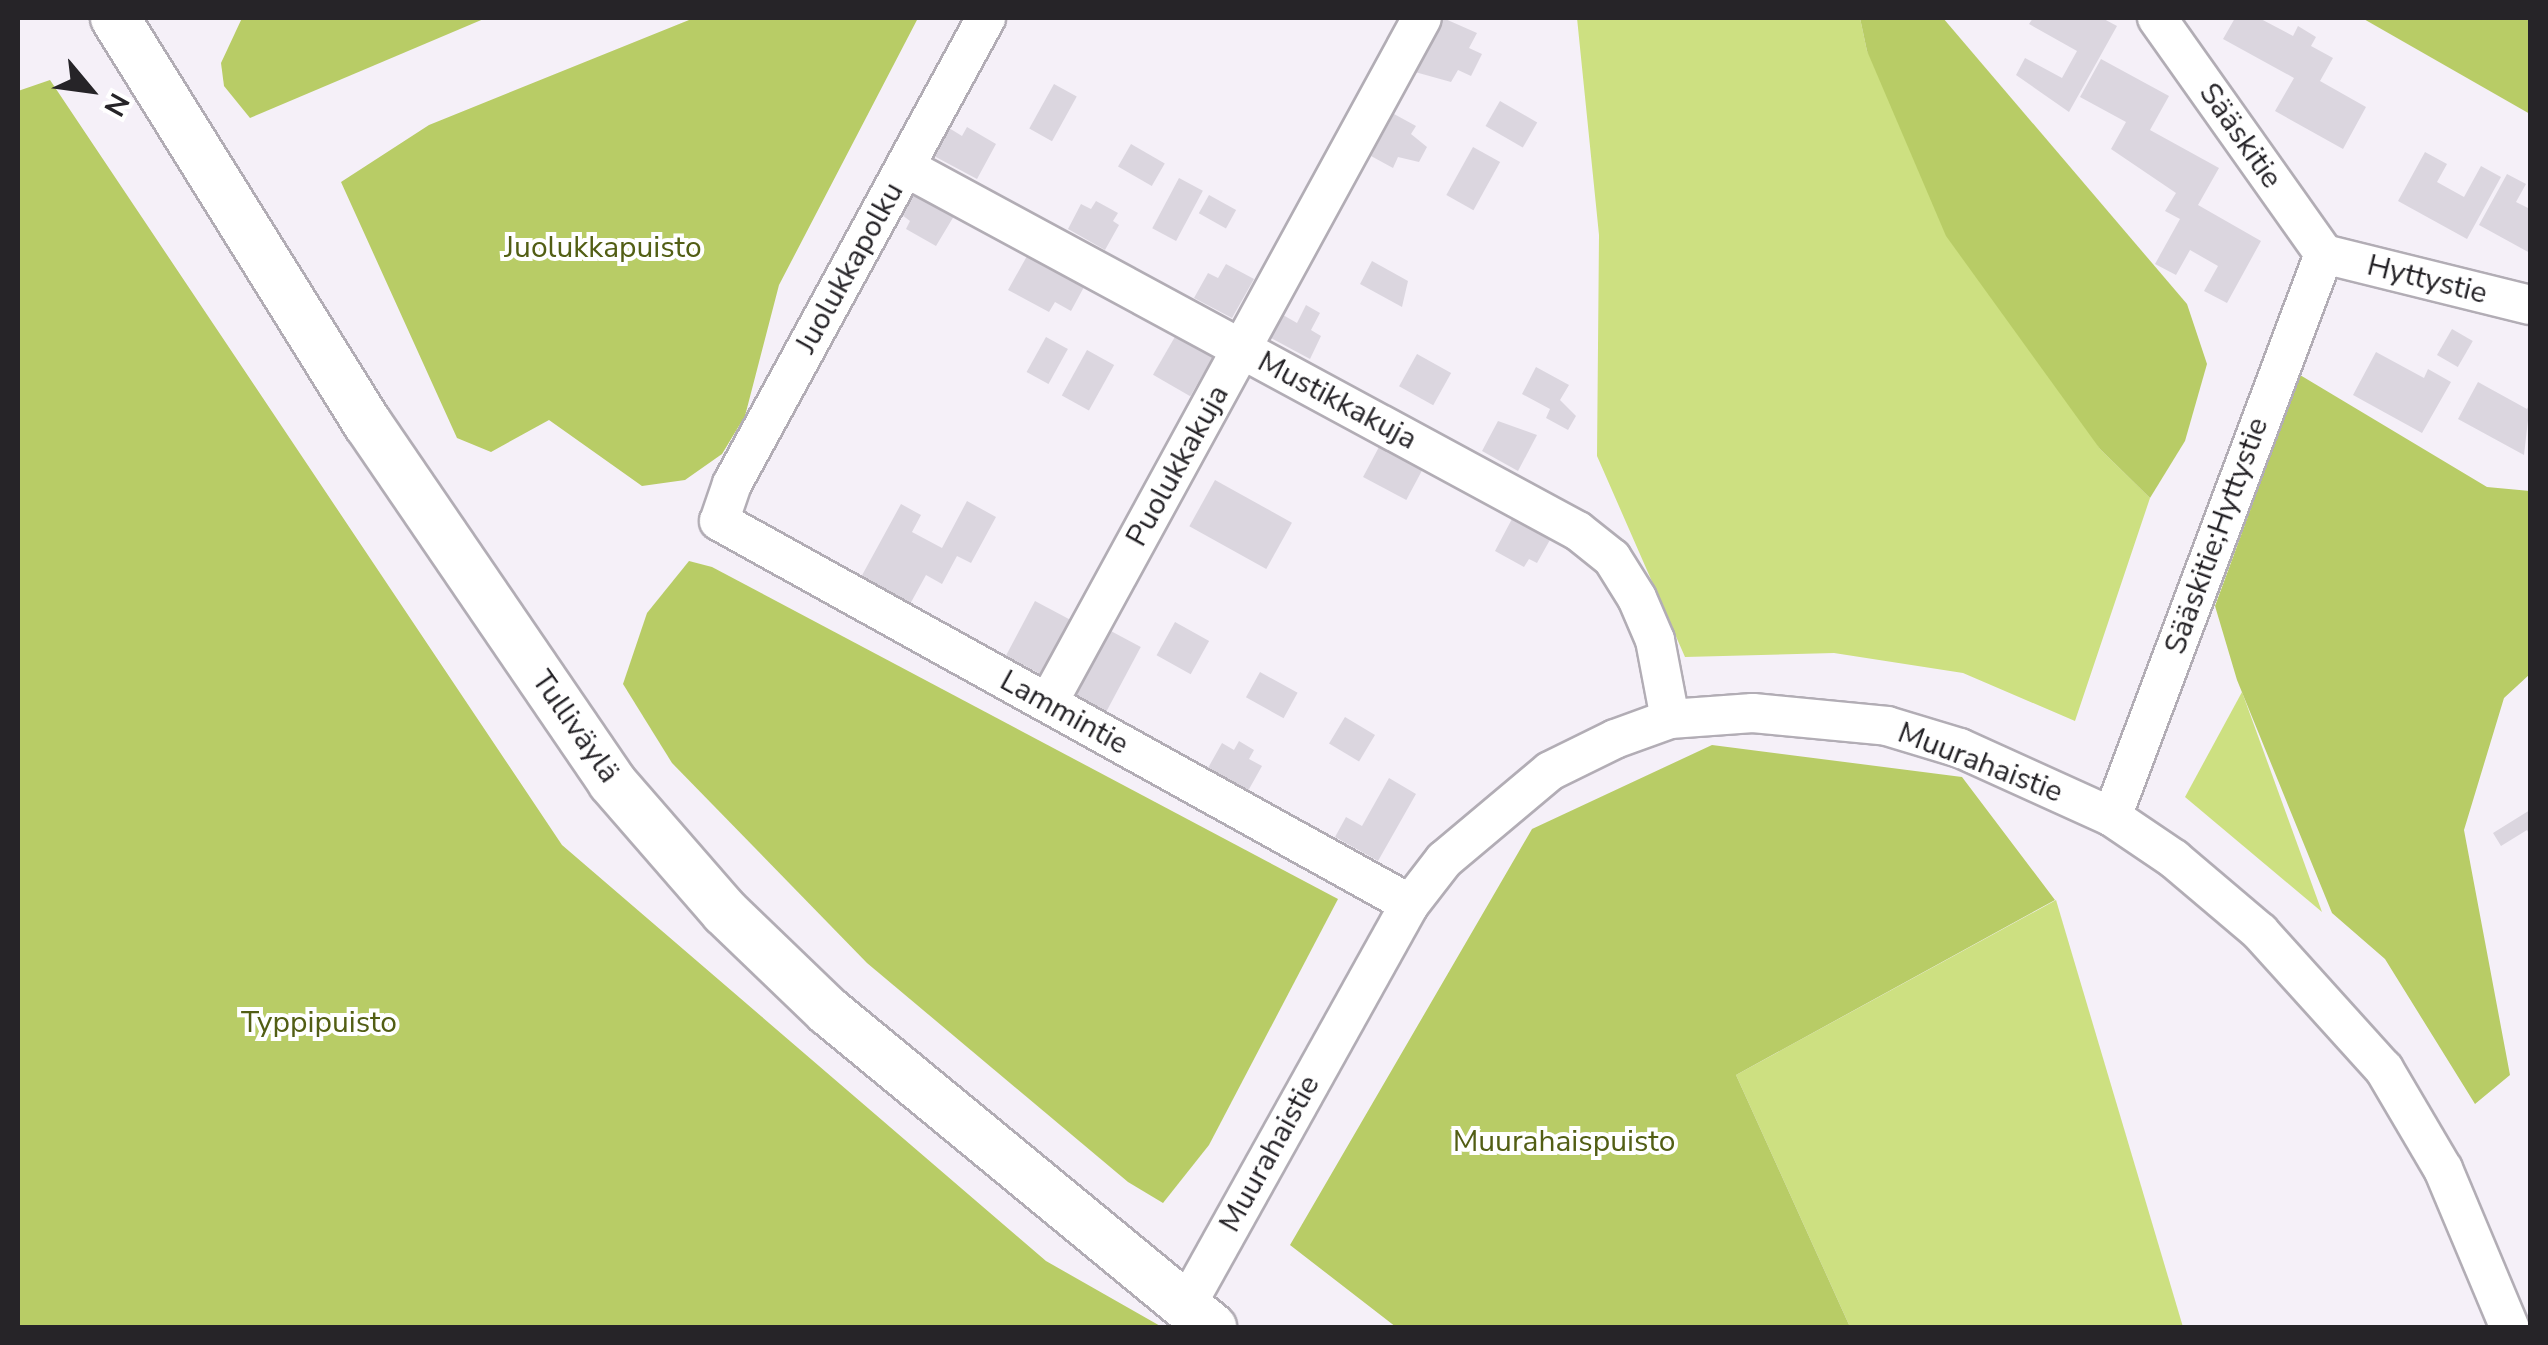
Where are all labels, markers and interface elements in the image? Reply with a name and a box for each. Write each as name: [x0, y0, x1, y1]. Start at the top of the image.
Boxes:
north arrow: [40, 40, 140, 140]
street label: Sääskitie: [2191, 77, 2289, 195]
text: N: [95, 86, 138, 123]
street label: Juolukkapolku: [788, 176, 912, 360]
park label: Juolukkapuisto: [504, 230, 702, 266]
street label: Hyttystie: [2363, 248, 2491, 312]
street label: Mustikkakuja: [1251, 344, 1423, 458]
street label: Puolukkakuja: [1119, 379, 1237, 553]
street label: Sääskitie;Hyttystie: [2157, 413, 2277, 659]
street label: Lammintie: [994, 663, 1134, 763]
street label: Tulliväylä: [523, 664, 627, 790]
street label: Muurahaistie: [1893, 715, 2067, 811]
park label: Typpipuisto: [241, 1005, 397, 1041]
street label: Muurahaistie: [1212, 1069, 1328, 1239]
park label: Muurahaispuisto: [1453, 1124, 1675, 1160]

